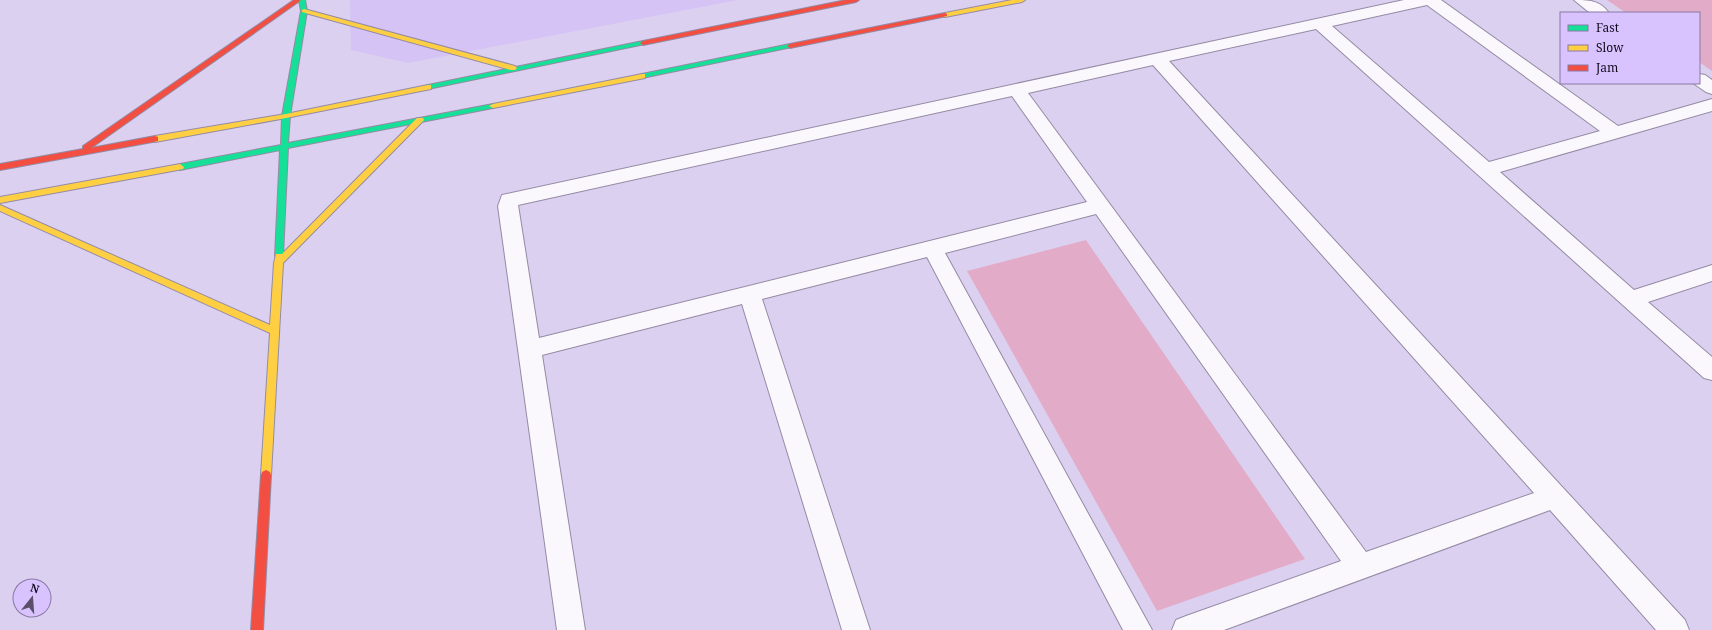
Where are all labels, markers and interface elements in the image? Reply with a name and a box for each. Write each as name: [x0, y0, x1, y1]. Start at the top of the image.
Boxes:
legend: [1560, 12, 1700, 84]
text: Fast: [1596, 19, 1619, 36]
text: Slow: [1596, 39, 1624, 56]
text: Jam: [1595, 59, 1618, 76]
north arrow: [12, 578, 52, 618]
text: N: [29, 580, 42, 596]

